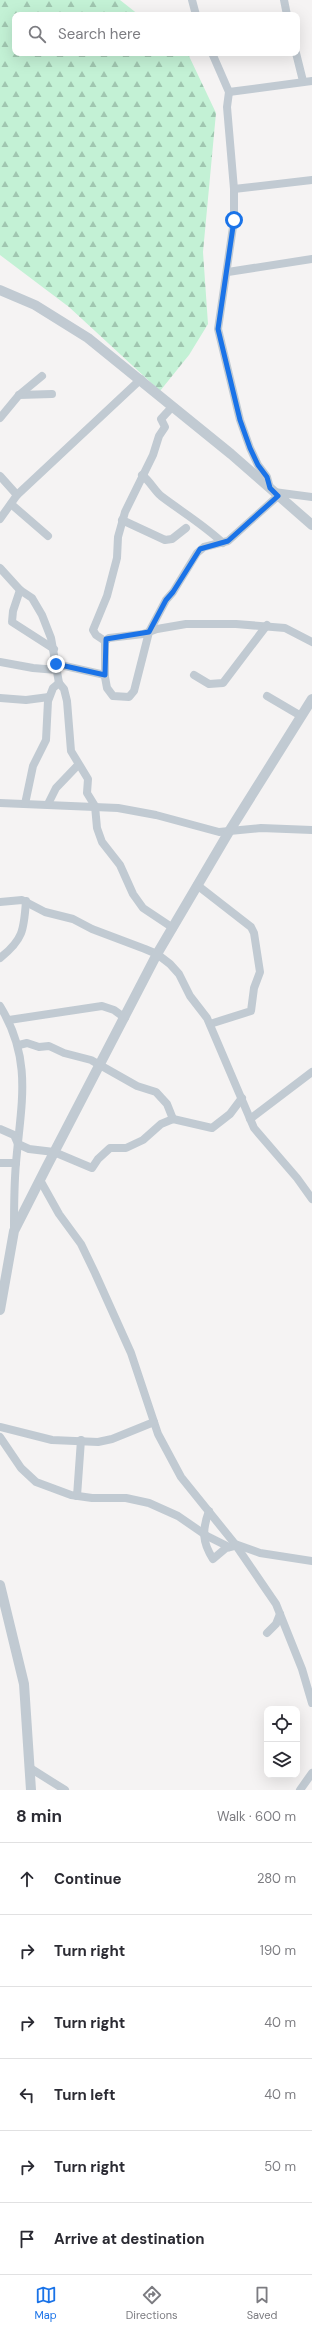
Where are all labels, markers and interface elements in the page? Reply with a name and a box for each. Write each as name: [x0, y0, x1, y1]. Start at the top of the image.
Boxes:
search box: [12, 12, 300, 56]
icon: search: [26, 23, 48, 45]
text: Search here: [58, 24, 141, 44]
route start: [225, 211, 243, 229]
route end: [47, 655, 65, 673]
map controls: [264, 1706, 300, 1778]
button: locate: [264, 1706, 300, 1742]
button: layers: [264, 1742, 300, 1778]
text: 8 min: [16, 1805, 62, 1827]
text: Walk · 600 m: [217, 1808, 296, 1825]
icon: ahead: [16, 1868, 38, 1890]
text: Continue: [54, 1869, 122, 1889]
text: 280 m: [257, 1870, 296, 1887]
icon: right: [16, 1940, 38, 1962]
text: Turn right: [54, 1941, 125, 1961]
text: 190 m: [260, 1942, 296, 1959]
icon: right: [16, 2012, 38, 2034]
text: Turn right: [54, 2013, 125, 2033]
text: 40 m: [264, 2014, 296, 2031]
icon: left: [16, 2084, 38, 2106]
text: Turn left: [54, 2085, 115, 2105]
text: 40 m: [264, 2086, 296, 2103]
icon: right: [16, 2156, 38, 2178]
text: Turn right: [54, 2157, 125, 2177]
text: 50 m: [264, 2158, 296, 2175]
icon: arrive: [16, 2228, 38, 2250]
text: Arrive at destination: [54, 2229, 205, 2249]
tab: Map: [35, 2284, 57, 2322]
tab: Directions: [126, 2284, 178, 2322]
tab: Saved: [247, 2284, 277, 2322]

